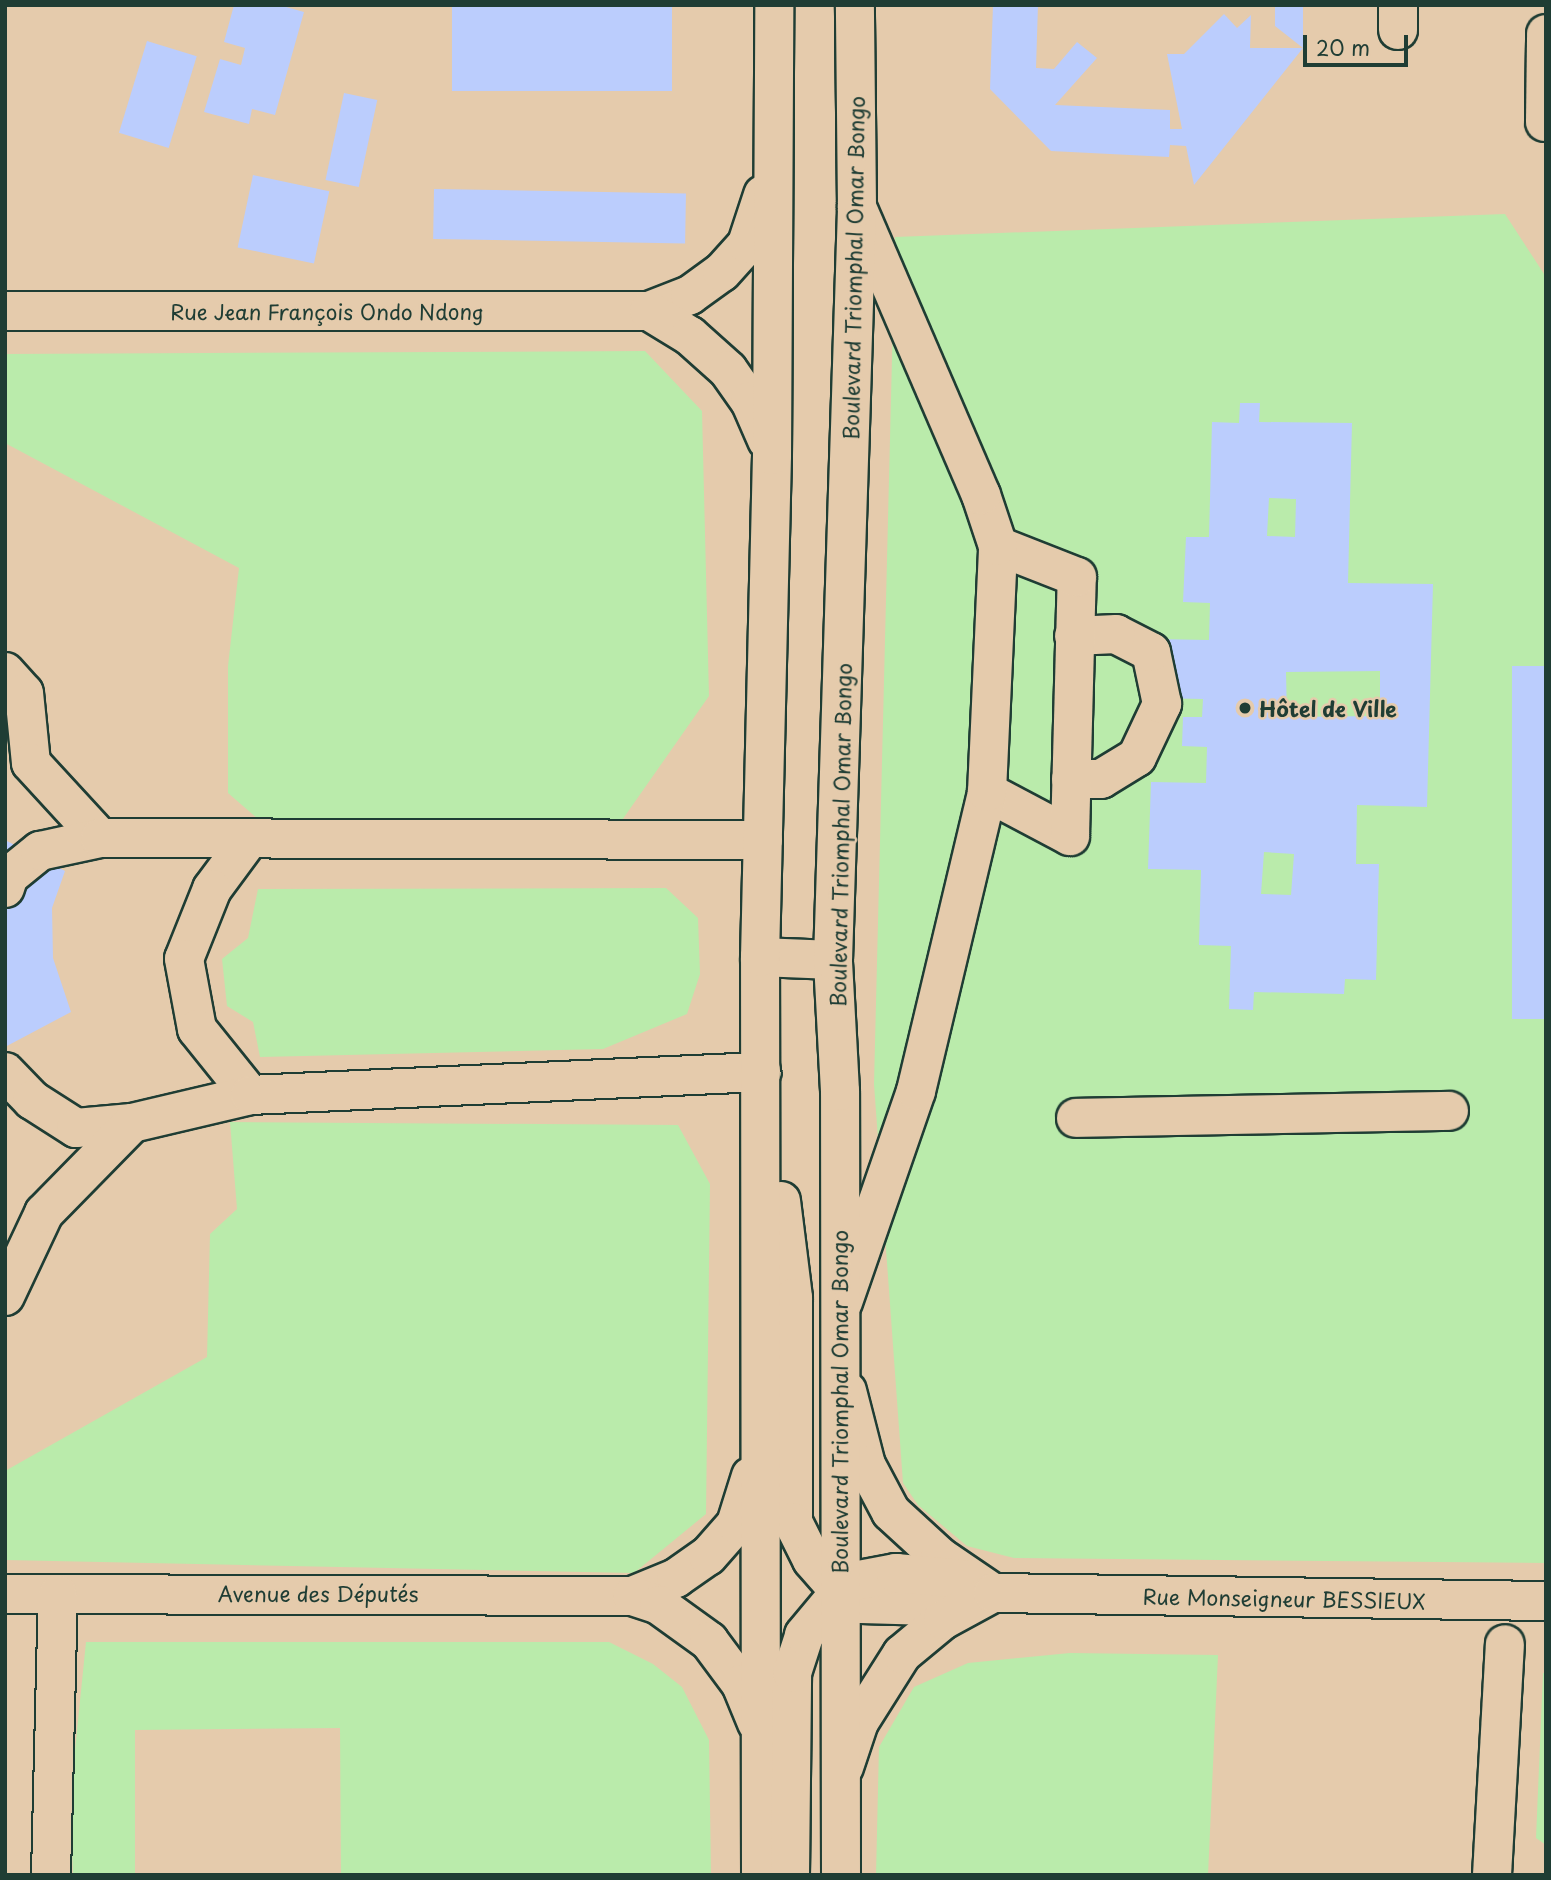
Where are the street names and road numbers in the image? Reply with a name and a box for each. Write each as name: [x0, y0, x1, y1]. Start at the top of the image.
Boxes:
street label: Boulevard Triomphal Omar Bongo: [837, 96, 869, 440]
street label: Rue Jean François Ondo Ndong: [169, 298, 485, 324]
street label: Boulevard Triomphal Omar Bongo: [824, 663, 856, 1007]
street label: Boulevard Triomphal Omar Bongo: [826, 1230, 852, 1574]
street label: Avenue des Députés: [217, 1580, 419, 1606]
street label: Rue Monseigneur BESSIEUX: [1141, 1583, 1427, 1613]

